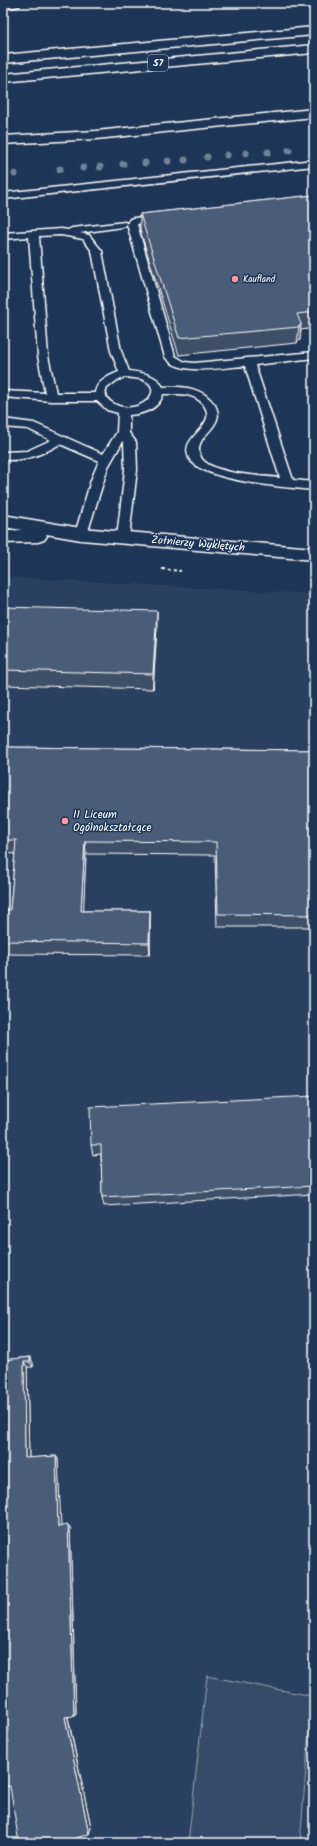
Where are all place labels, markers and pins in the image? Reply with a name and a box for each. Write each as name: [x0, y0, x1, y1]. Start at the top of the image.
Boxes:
place label: Kaufland: [243, 272, 276, 287]
marker: Kaufland: [230, 274, 240, 284]
place label: II Liceum Ogólnokształcące: [73, 806, 152, 837]
marker: II Liceum Ogólnokształcące: [60, 816, 70, 826]

